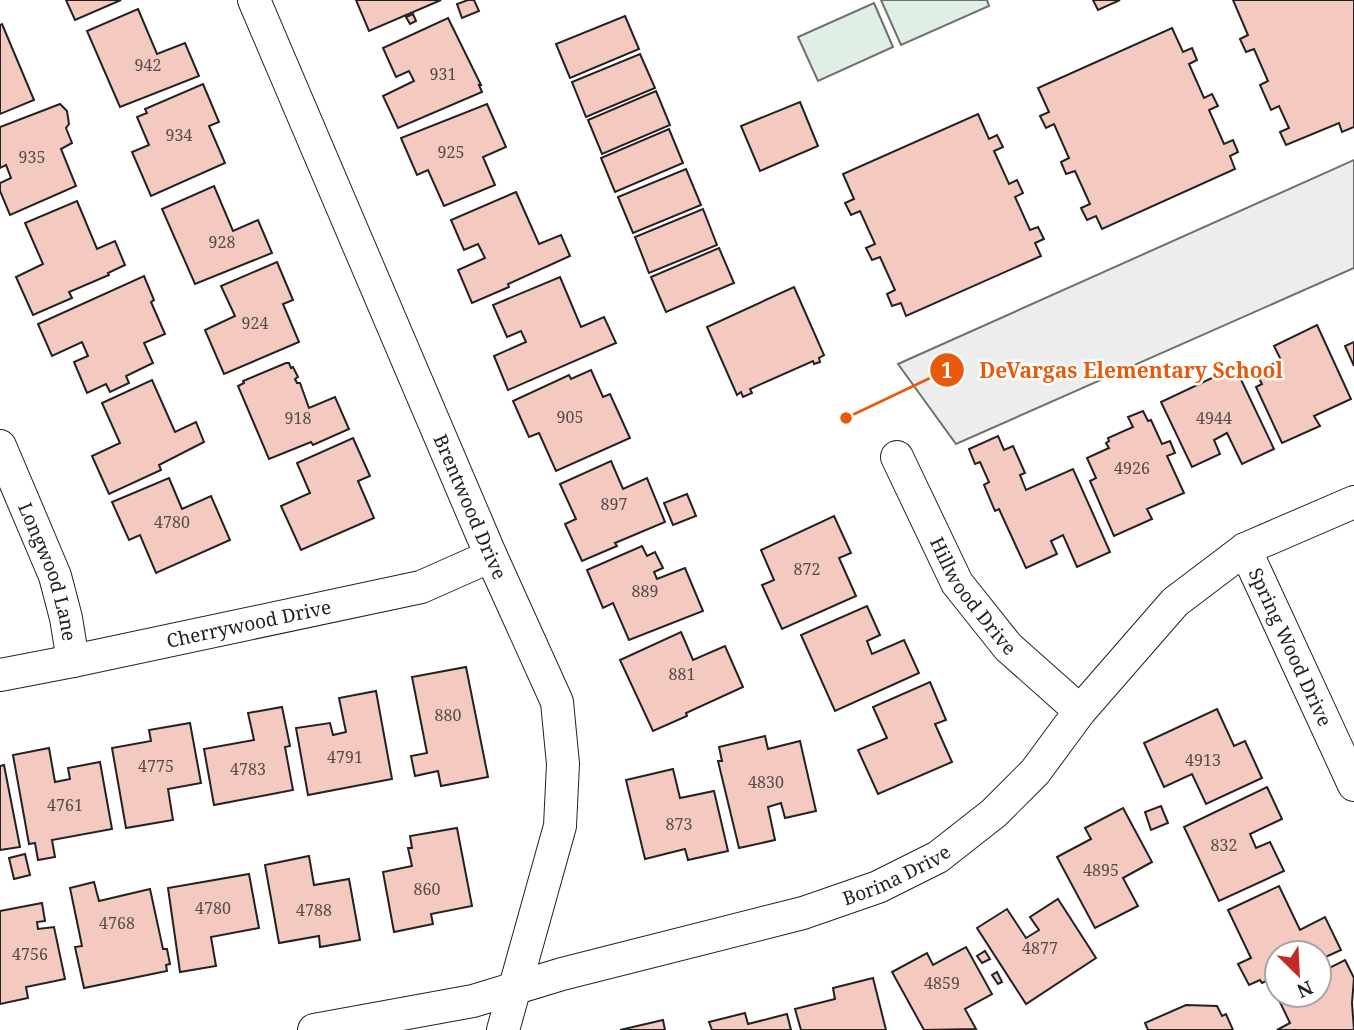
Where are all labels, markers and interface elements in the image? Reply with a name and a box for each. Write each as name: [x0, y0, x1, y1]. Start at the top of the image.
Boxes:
house number: 942: [135, 54, 161, 76]
house number: 931: [430, 63, 456, 85]
house number: 934: [166, 124, 192, 146]
house number: 925: [438, 141, 464, 163]
house number: 935: [19, 146, 45, 168]
house number: 928: [209, 231, 235, 253]
house number: 924: [242, 312, 268, 334]
callout: DeVargas Elementary School: [930, 349, 1297, 391]
text: 1: [941, 356, 953, 384]
text: DeVargas Elementary School: [979, 356, 1283, 384]
house number: 905: [557, 406, 583, 428]
house number: 918: [285, 407, 311, 429]
house number: 4944: [1196, 407, 1232, 429]
street label: Brentwood Drive: [428, 430, 513, 584]
house number: 4926: [1114, 457, 1150, 479]
house number: 897: [601, 493, 627, 515]
street label: Longwood Lane: [12, 498, 83, 643]
house number: 4780: [154, 511, 190, 533]
street label: Hillwood Drive: [924, 533, 1022, 661]
house number: 872: [794, 558, 820, 580]
street label: Spring Wood Drive: [1242, 564, 1338, 731]
house number: 889: [632, 580, 658, 602]
street label: Cherrywood Drive: [164, 593, 333, 654]
house number: 881: [669, 663, 695, 685]
house number: 880: [435, 704, 461, 726]
house number: 4791: [327, 746, 363, 768]
house number: 4913: [1185, 749, 1221, 771]
house number: 4775: [138, 755, 174, 777]
house number: 4783: [230, 758, 266, 780]
house number: 4830: [748, 771, 784, 793]
house number: 4761: [47, 794, 83, 816]
house number: 873: [666, 813, 692, 835]
house number: 832: [1211, 834, 1237, 856]
street label: Borina Drive: [839, 839, 956, 911]
house number: 4895: [1083, 859, 1119, 881]
house number: 860: [414, 878, 440, 900]
house number: 4780: [195, 897, 231, 919]
house number: 4788: [296, 899, 332, 921]
house number: 4768: [99, 912, 135, 934]
house number: 4877: [1022, 937, 1058, 959]
north arrow: [1263, 939, 1333, 1009]
house number: 4756: [12, 943, 48, 965]
house number: 4859: [924, 972, 960, 994]
text: N: [1293, 975, 1317, 1004]

